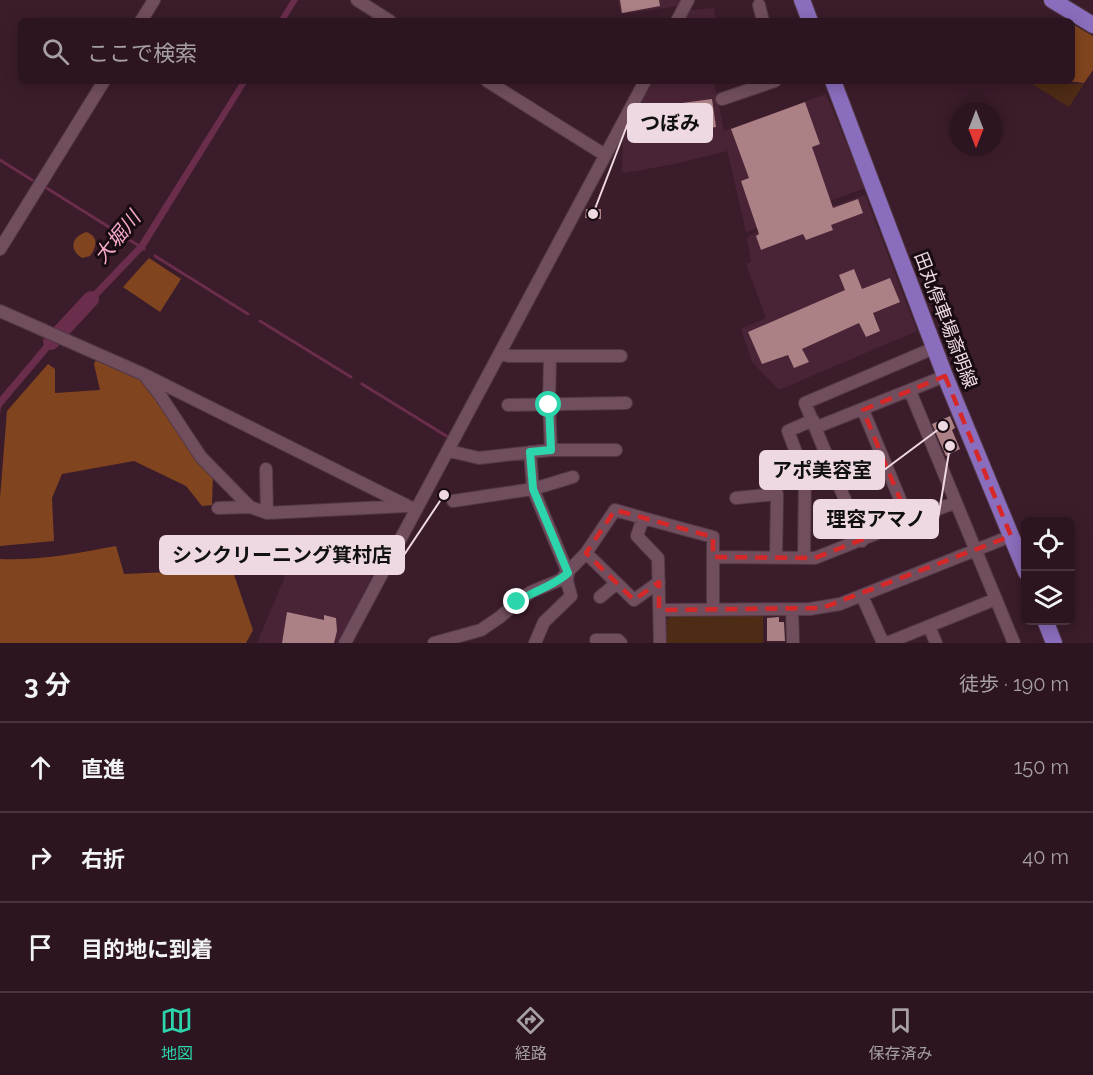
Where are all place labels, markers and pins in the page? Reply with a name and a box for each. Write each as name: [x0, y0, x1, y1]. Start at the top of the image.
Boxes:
callout: つぼみ: [628, 104, 712, 142]
callout: アポ美容室: [760, 451, 884, 489]
callout: 理容アマノ: [814, 500, 938, 538]
callout: シンクリーニング箕村店: [160, 536, 404, 574]

